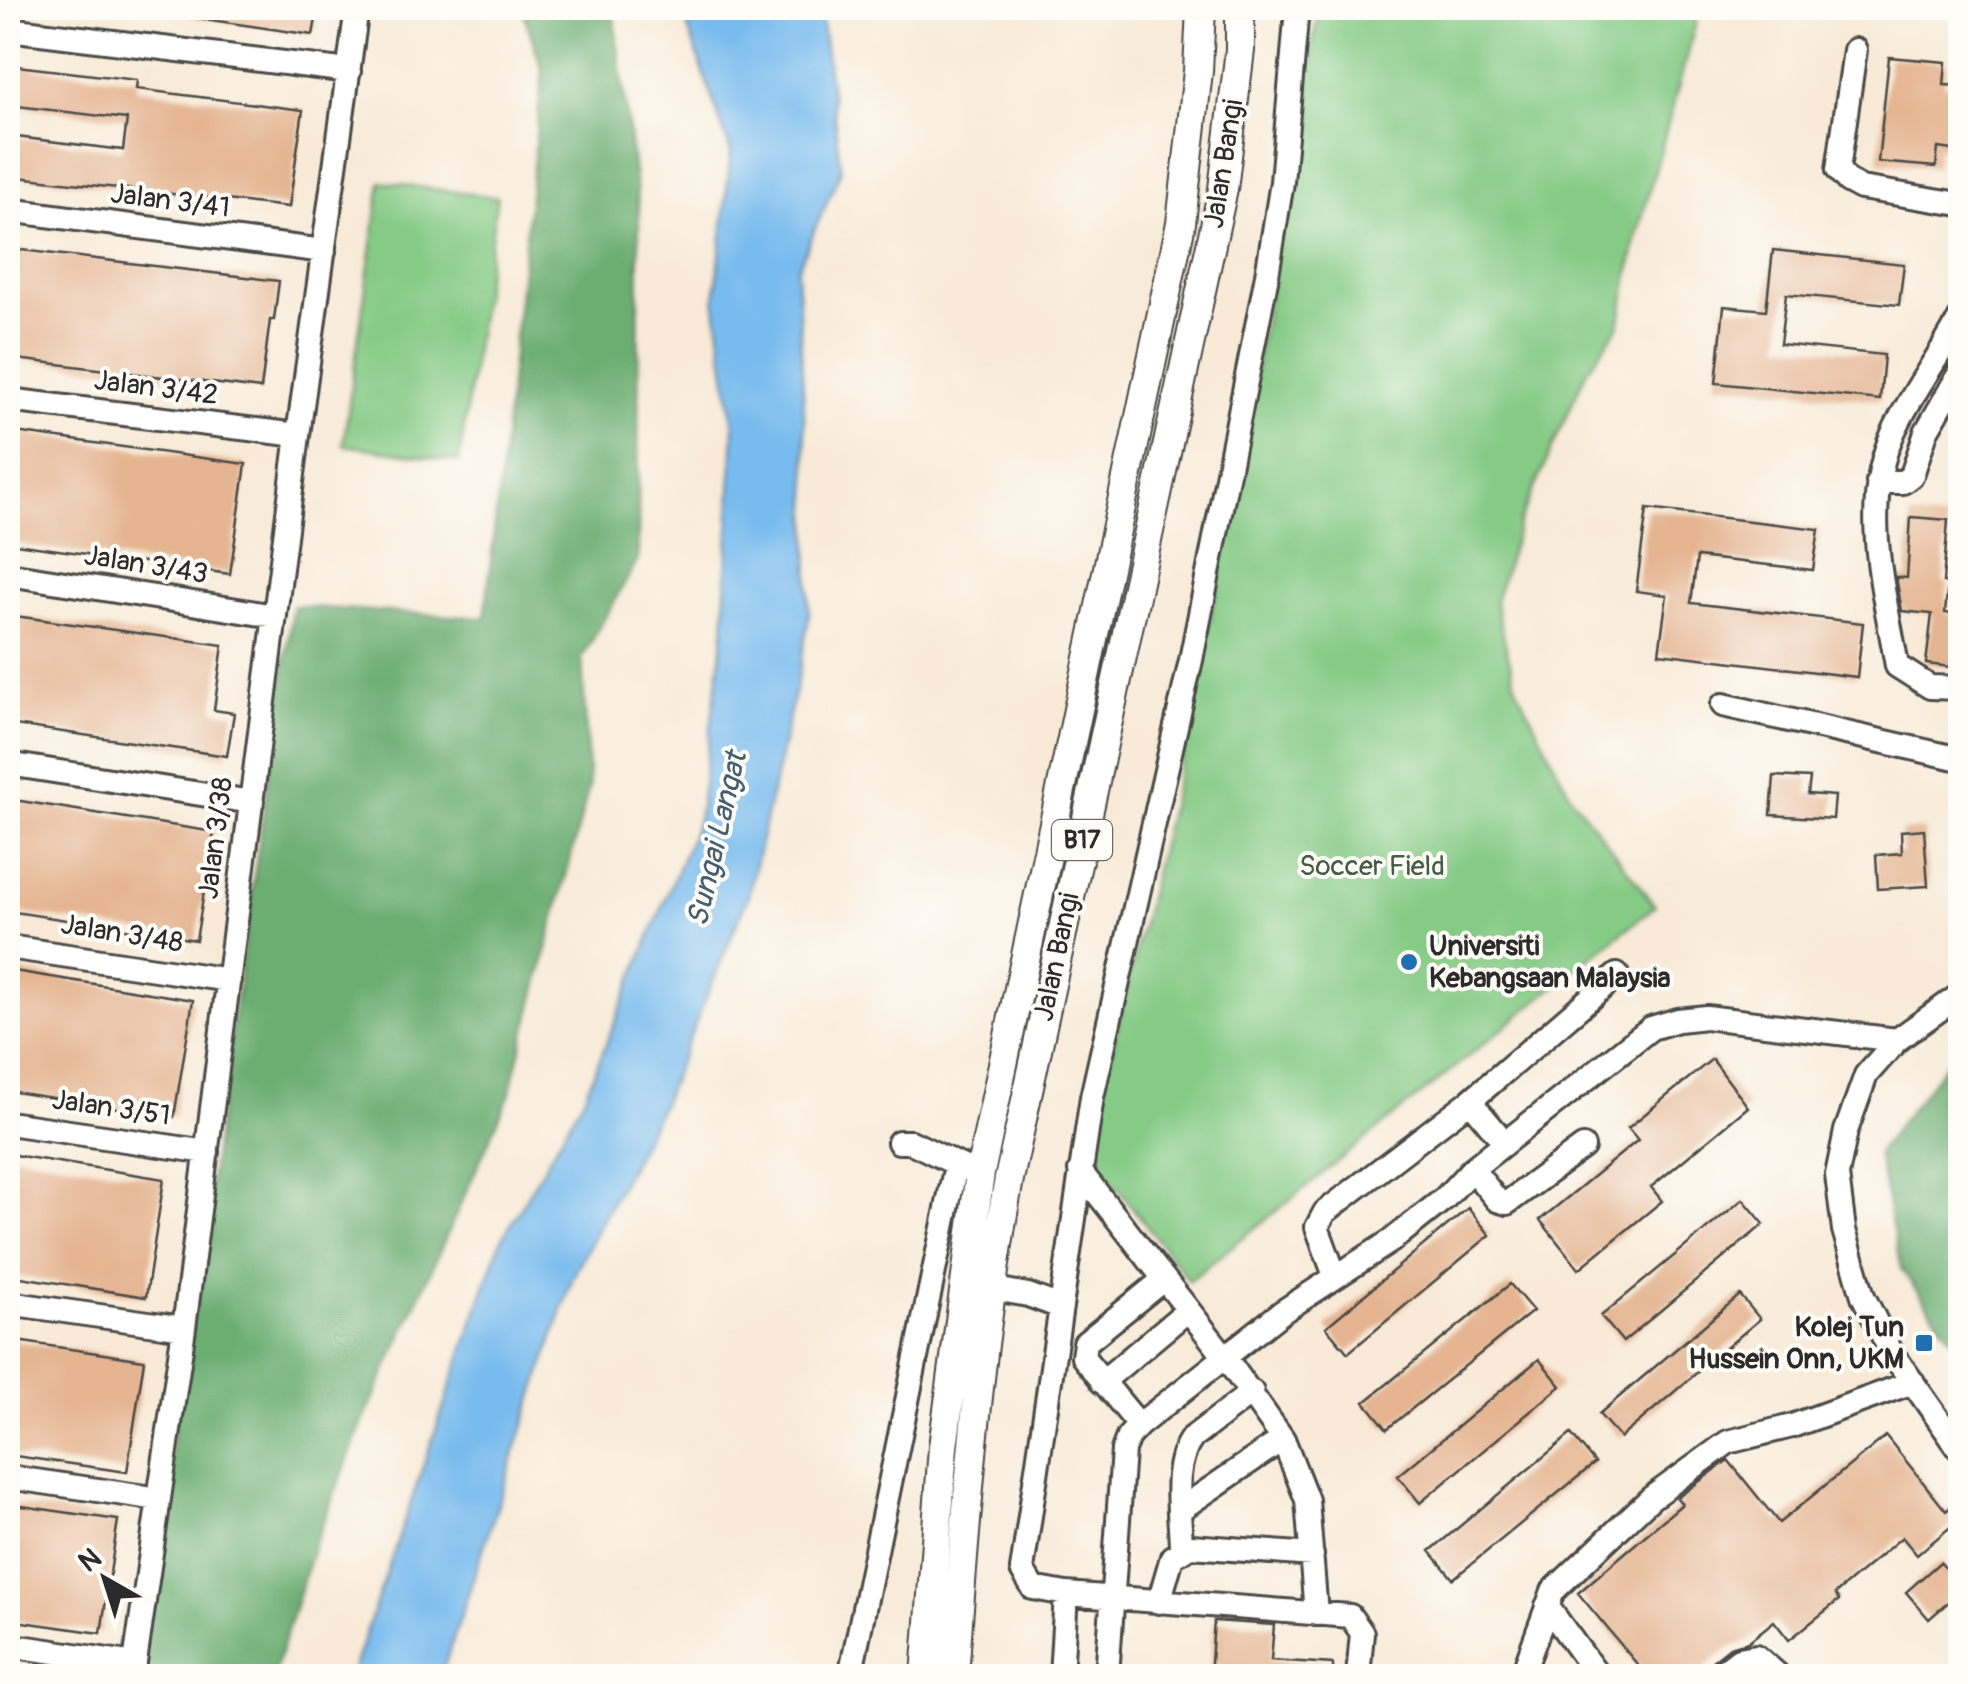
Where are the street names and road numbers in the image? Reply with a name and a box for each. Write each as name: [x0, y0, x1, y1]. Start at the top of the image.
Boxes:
street label: Jalan Bangi: [1197, 97, 1251, 231]
street label: Jalan 3/41: [108, 176, 232, 226]
street label: Jalan 3/42: [92, 363, 220, 413]
street label: Jalan 3/43: [82, 538, 210, 592]
street label: Jalan 3/38: [191, 775, 241, 901]
road number: B17: [1052, 820, 1112, 860]
street label: Jalan Bangi: [1026, 890, 1088, 1024]
street label: Jalan 3/48: [58, 907, 186, 961]
street label: Jalan 3/51: [50, 1082, 172, 1134]

